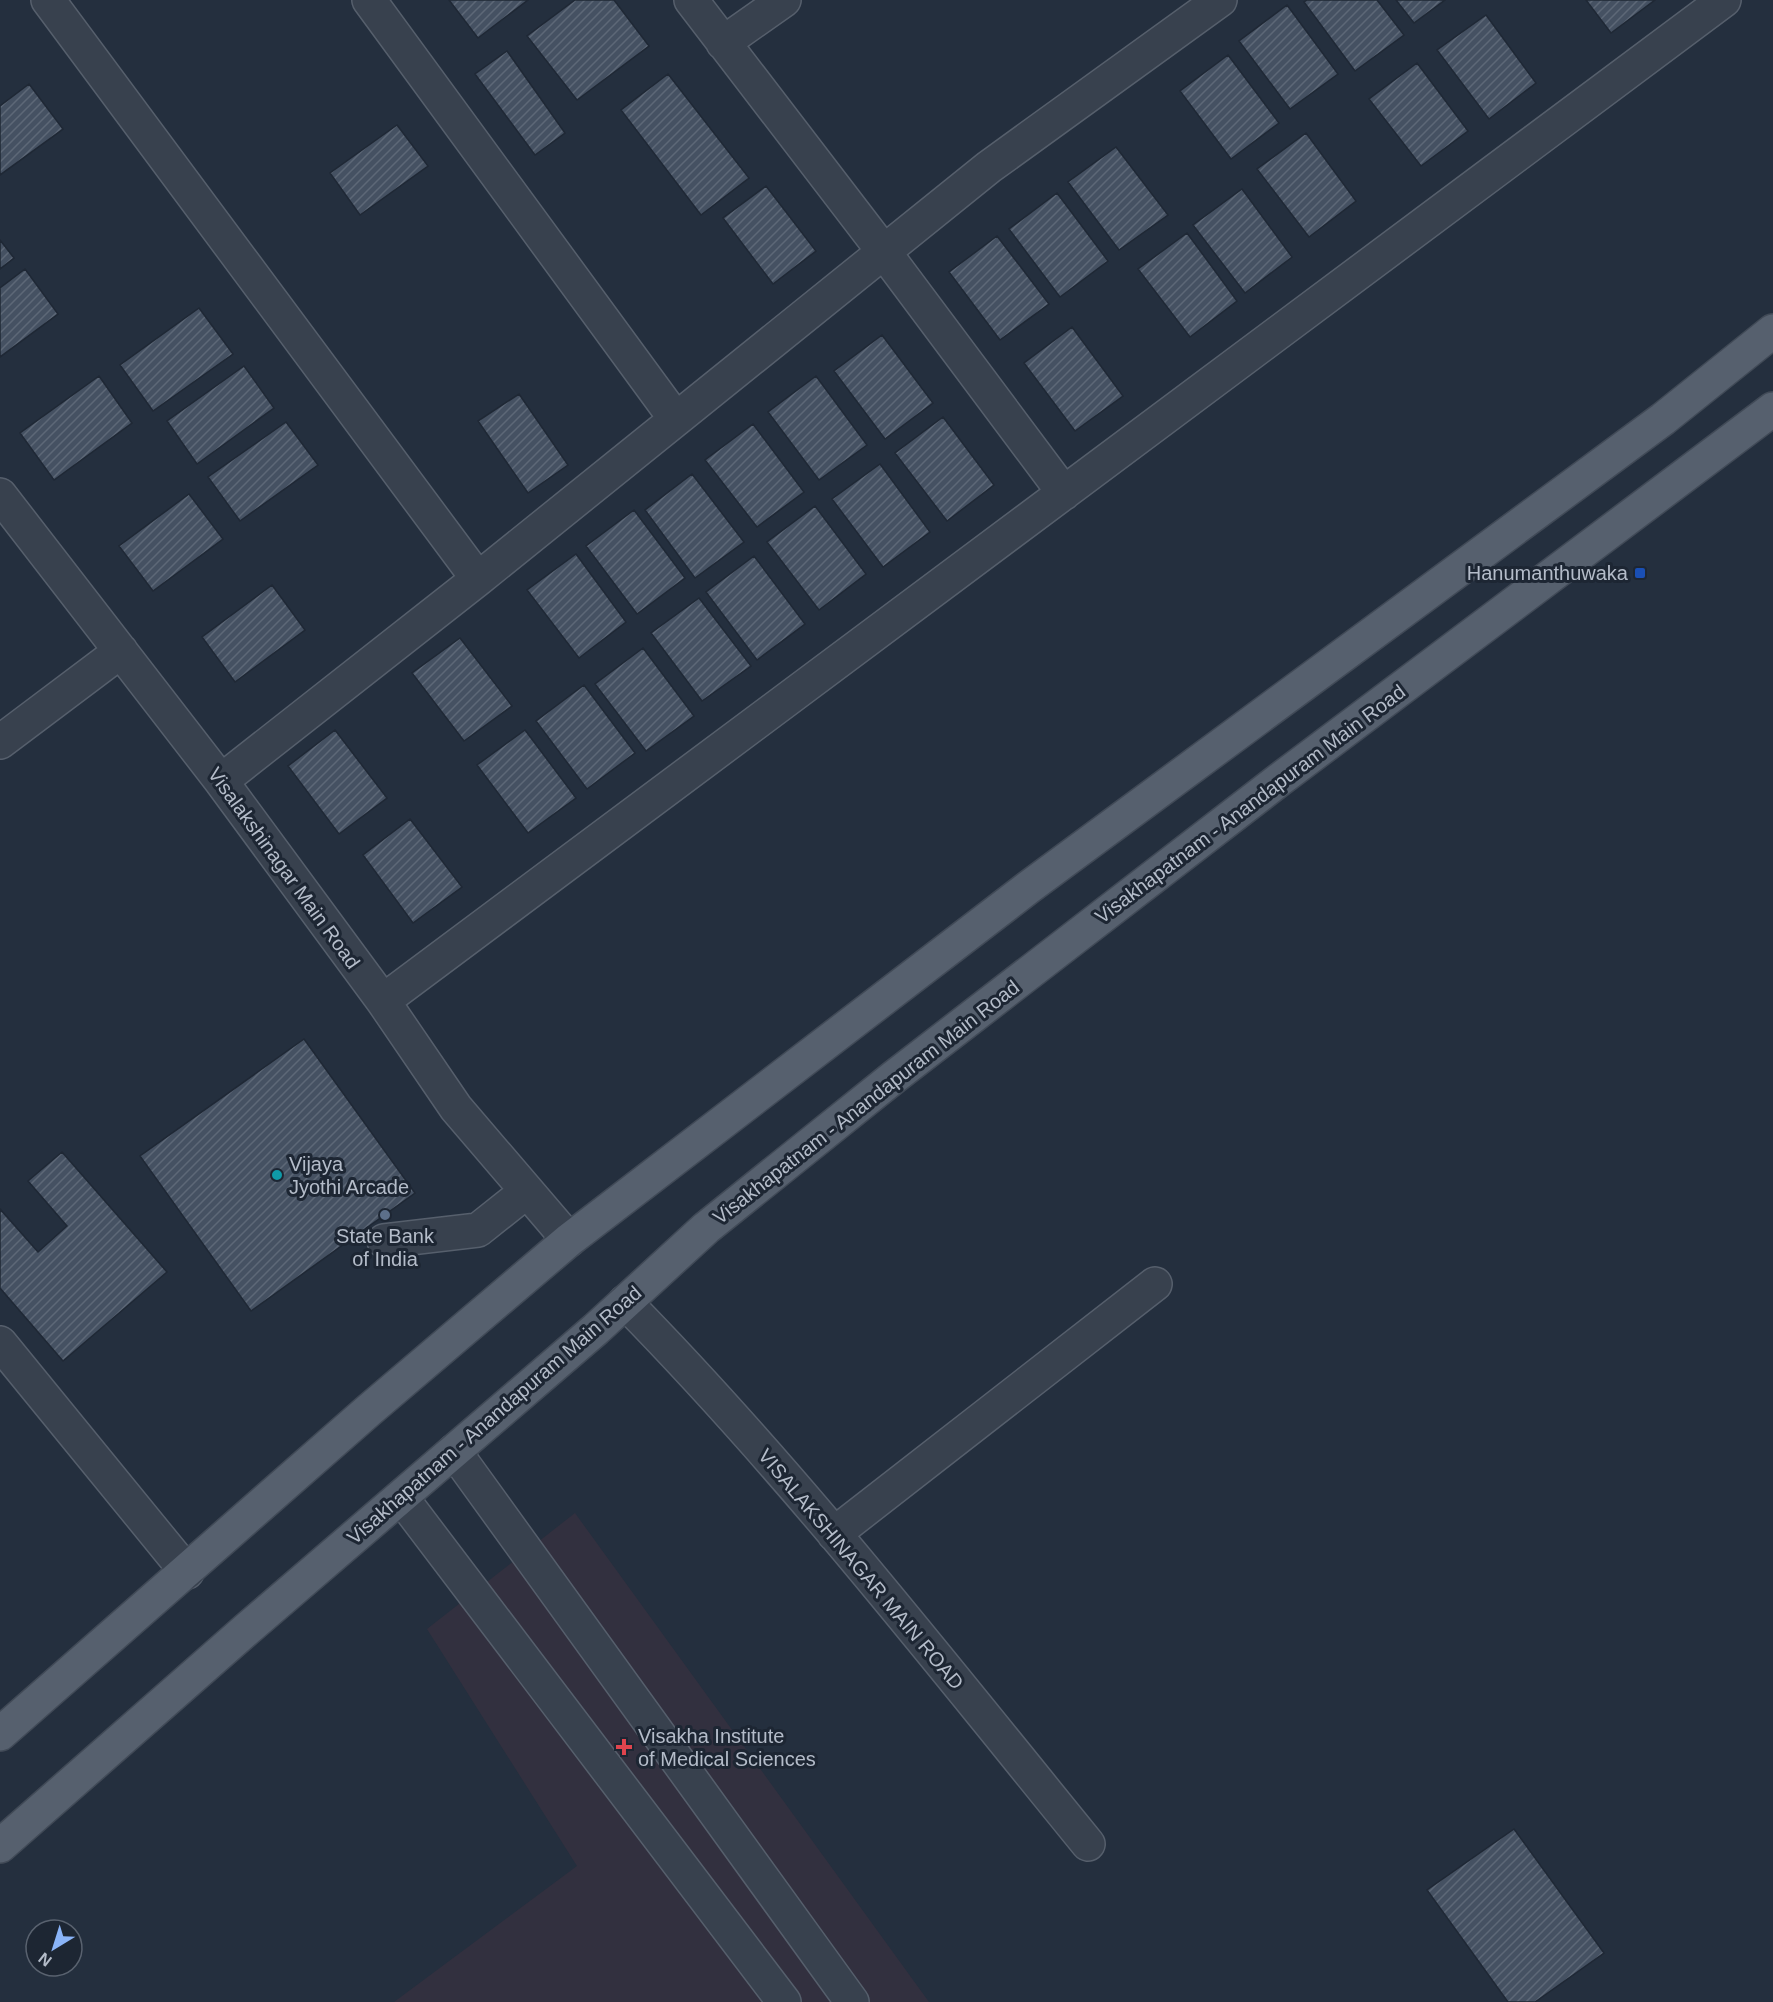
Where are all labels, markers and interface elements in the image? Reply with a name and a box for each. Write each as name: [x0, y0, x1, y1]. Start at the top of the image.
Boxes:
place label: Hanumanthuwaka: [1467, 562, 1629, 584]
marker: Hanumanthuwaka: [1633, 566, 1647, 580]
street label: Visakhapatnam - Anandapuram Main Road: [1091, 680, 1409, 928]
street label: Visalakshinagar Main Road: [204, 763, 364, 973]
street label: Visakhapatnam - Anandapuram Main Road: [709, 976, 1023, 1228]
place label: Vijaya Jyothi Arcade: [289, 1153, 409, 1198]
marker: Vijaya Jyothi Arcade: [270, 1168, 284, 1182]
marker: State Bank of India: [378, 1208, 392, 1222]
place label: State Bank of India: [336, 1225, 435, 1270]
street label: Visakhapatnam - Anandapuram Main Road: [343, 1281, 645, 1549]
street label: VISALAKSHINAGAR MAIN ROAD: [754, 1444, 968, 1694]
place label: Visakha Institute of Medical Sciences: [638, 1725, 816, 1770]
marker: Visakha Institute of Medical Sciences: [615, 1738, 633, 1756]
north arrow: [24, 1918, 84, 1978]
text: N: [35, 1949, 55, 1970]

